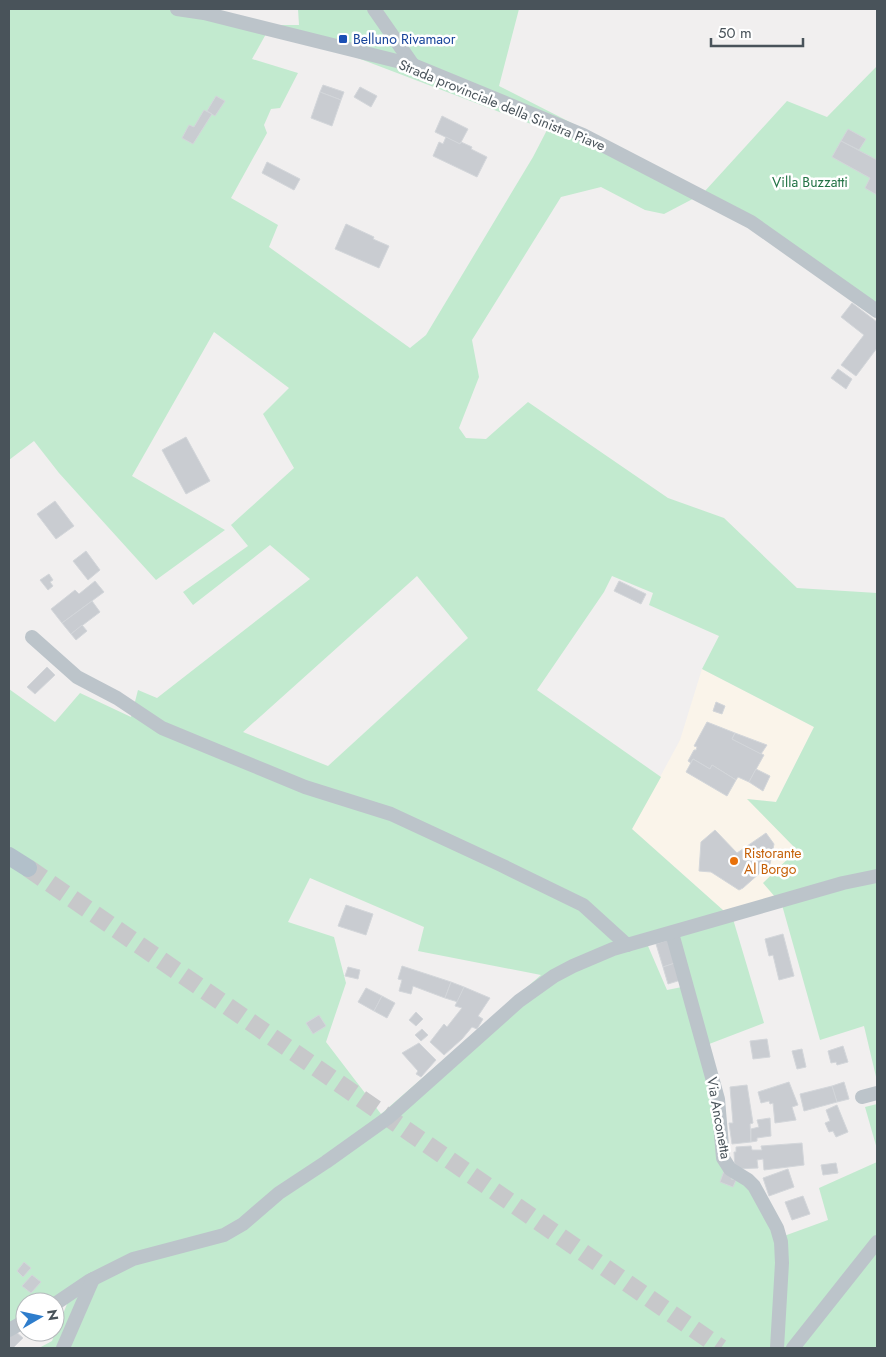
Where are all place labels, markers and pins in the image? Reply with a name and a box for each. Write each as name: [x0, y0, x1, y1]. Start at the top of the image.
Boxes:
place label: Belluno Rivamaor: [353, 29, 456, 49]
marker: Belluno Rivamaor: [337, 33, 349, 45]
place label: Ristorante Al Borgo: [744, 843, 802, 879]
marker: Ristorante Al Borgo: [728, 855, 740, 867]

